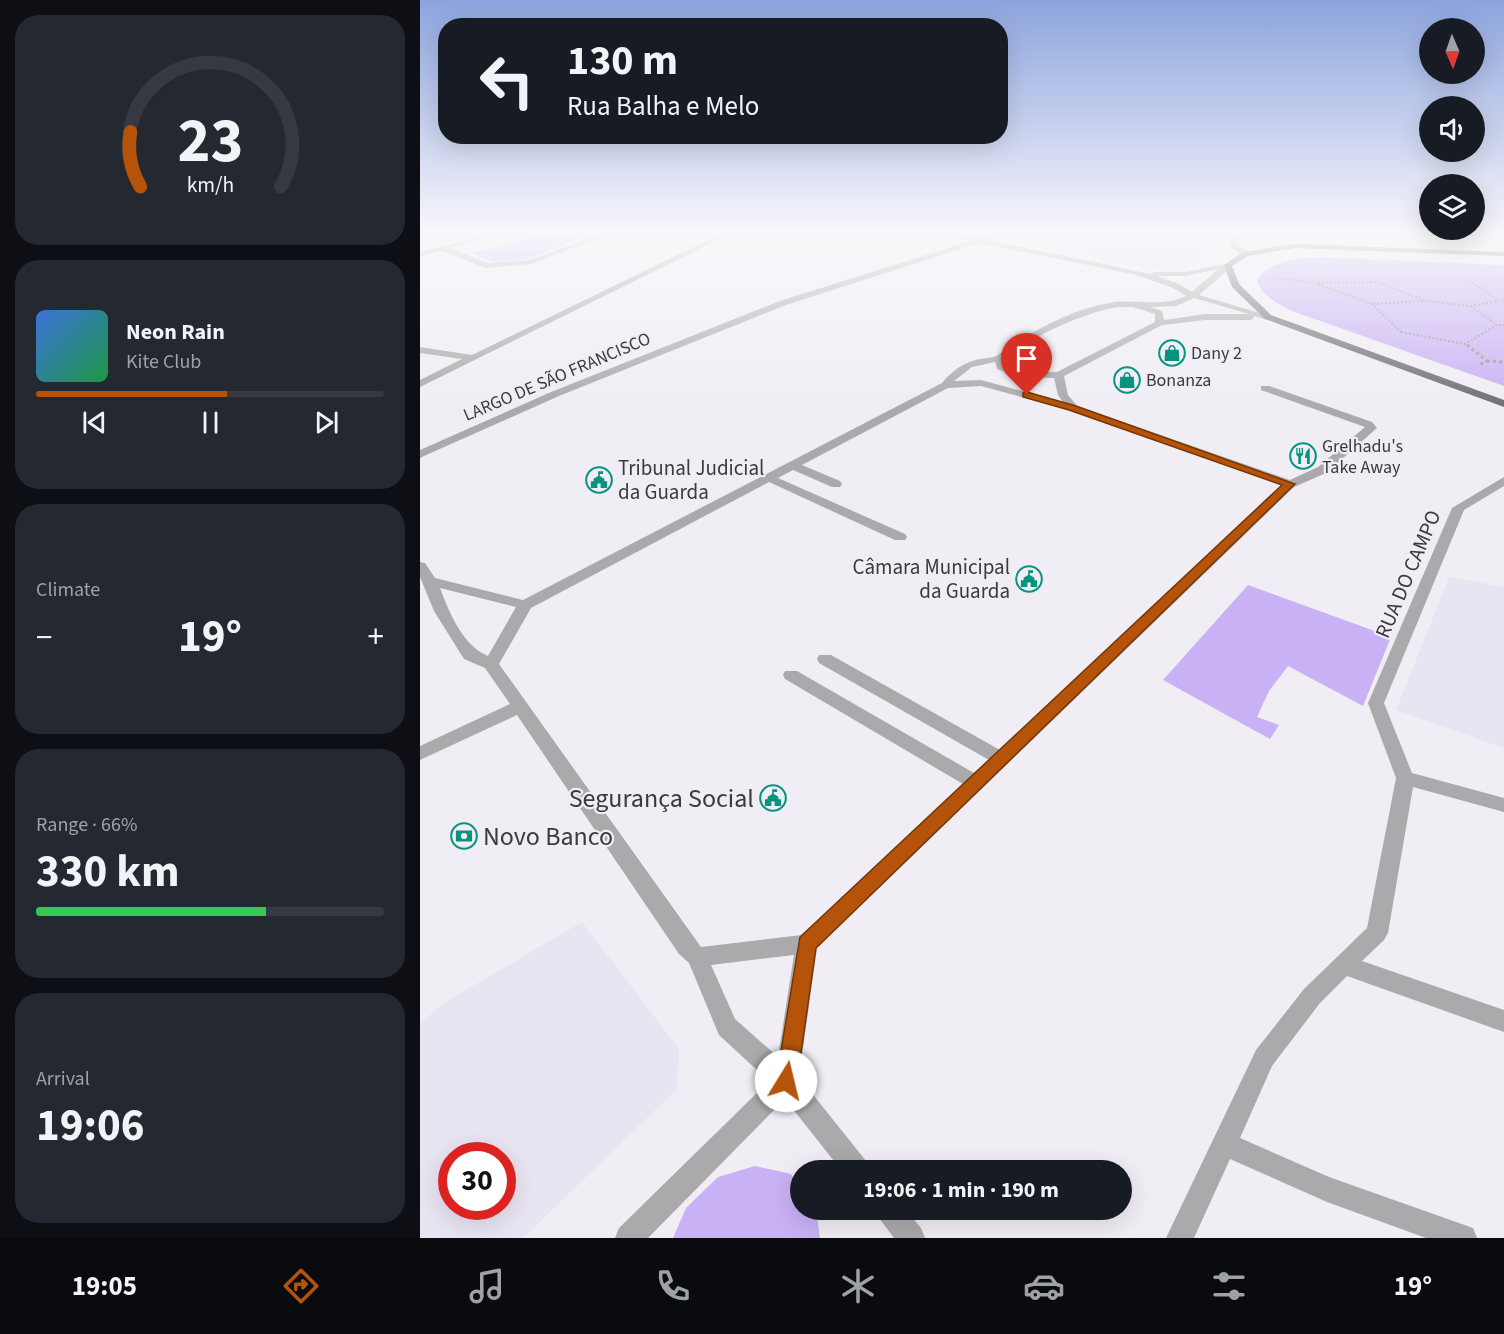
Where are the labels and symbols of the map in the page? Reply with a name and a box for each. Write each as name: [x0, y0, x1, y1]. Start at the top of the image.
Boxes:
north arrow: [1419, 18, 1485, 84]
street label: LARGO DE SÃO FRANCISCO: [459, 326, 655, 428]
pin: [1001, 333, 1052, 395]
shop icon: Dany 2: [1157, 338, 1187, 368]
place label: Dany 2: [1191, 341, 1242, 366]
shop icon: Bonanza: [1112, 365, 1142, 395]
place label: Bonanza: [1146, 368, 1211, 393]
place label: Grelhadu's Take Away: [1322, 434, 1403, 480]
restaurant icon: Grelhadu's Take Away: [1288, 441, 1318, 471]
place label: Tribunal Judicial da Guarda: [618, 453, 764, 507]
public building icon: Tribunal Judicial da Guarda: [584, 465, 614, 495]
street label: RUA DO CAMPO: [1368, 505, 1448, 643]
place label: Câmara Municipal da Guarda: [852, 552, 1010, 606]
public building icon: Câmara Municipal da Guarda: [1014, 564, 1044, 594]
place label: Segurança Social: [569, 780, 754, 817]
public building icon: Segurança Social: [758, 783, 788, 813]
place label: Novo Banco: [483, 818, 613, 855]
bank icon: Novo Banco: [449, 821, 479, 851]
position arrow: [754, 1049, 818, 1113]
speed limit sign: 30: [438, 1142, 516, 1220]

